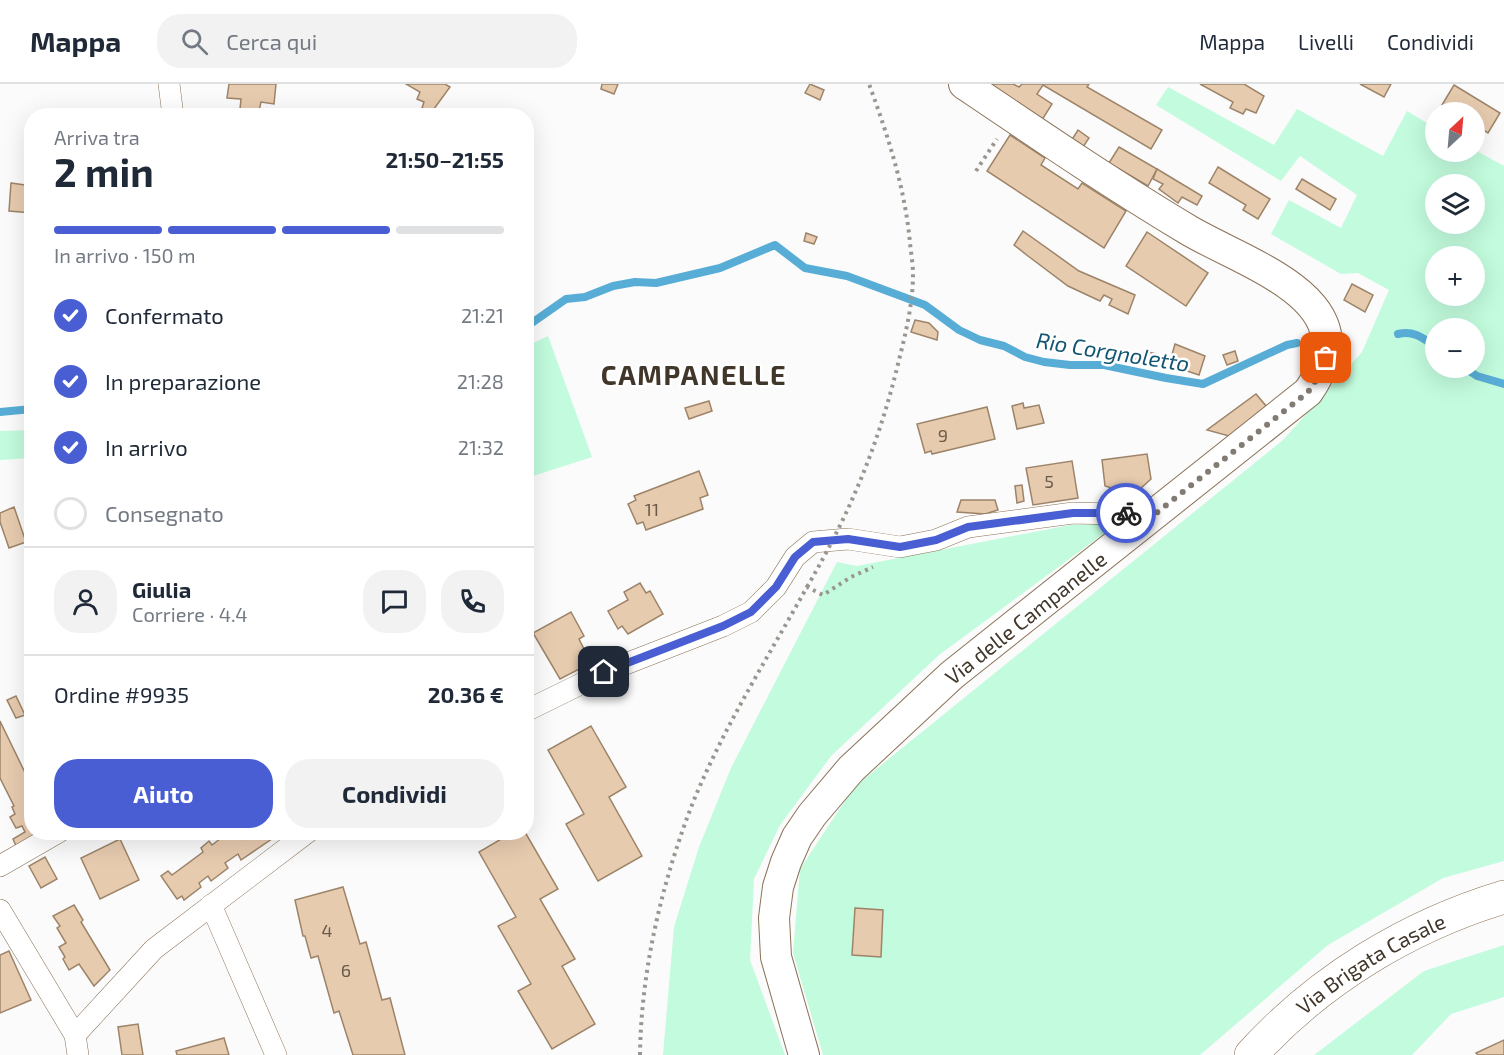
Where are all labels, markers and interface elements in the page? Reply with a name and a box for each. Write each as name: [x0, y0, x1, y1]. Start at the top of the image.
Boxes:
search box: [157, 14, 577, 68]
text: Mappa: [30, 24, 121, 58]
icon: search: [178, 25, 211, 58]
text: Cerca qui: [226, 28, 317, 54]
text: Mappa: [1199, 29, 1265, 54]
text: Livelli: [1298, 29, 1354, 54]
text: Condividi: [1387, 29, 1474, 54]
north arrow: [1425, 102, 1485, 162]
map controls: [1425, 102, 1485, 378]
text: Arriva tra: [54, 125, 140, 149]
text: 21:50–21:55: [385, 146, 504, 172]
text: 2 min: [54, 148, 154, 195]
button: layers: [1425, 174, 1485, 234]
text: In arrivo · 150 m: [54, 243, 196, 267]
button: +: [1425, 246, 1485, 306]
icon: check: [54, 299, 87, 332]
text: Confermato: [105, 302, 224, 328]
text: 21:21: [461, 303, 504, 327]
button: −: [1425, 318, 1485, 378]
water label: Rio Corgnoletto: [1035, 326, 1191, 376]
pin: [1300, 332, 1351, 383]
icon: bag: [1309, 341, 1342, 374]
district label: CAMPANELLE: [601, 358, 787, 390]
icon: check: [54, 365, 87, 398]
text: In preparazione: [105, 368, 261, 394]
text: 21:28: [457, 369, 504, 393]
house number: 9: [938, 424, 948, 446]
icon: check: [54, 431, 87, 464]
text: In arrivo: [105, 434, 188, 460]
text: 21:32: [458, 435, 504, 459]
house number: 5: [1044, 470, 1054, 492]
courier: [1096, 483, 1156, 543]
icon: bike: [1110, 497, 1143, 530]
house number: 11: [645, 498, 659, 520]
text: Consegnato: [105, 500, 224, 526]
street label: Via delle Campanelle: [939, 545, 1111, 689]
button: person: [54, 570, 117, 633]
button: chat: [363, 570, 426, 633]
button: phone: [441, 570, 504, 633]
text: Giulia: [132, 576, 191, 602]
text: Corriere · 4.4: [132, 602, 248, 626]
pin: [578, 646, 629, 697]
icon: home: [587, 655, 620, 688]
text: Ordine #9935: [54, 681, 189, 707]
text: 20.36 €: [428, 681, 504, 707]
button: Aiuto: [54, 759, 273, 828]
button: Condividi: [285, 759, 504, 828]
street label: Via Brigata Casale: [1290, 907, 1449, 1018]
house number: 4: [321, 919, 333, 941]
house number: 6: [341, 959, 351, 981]

